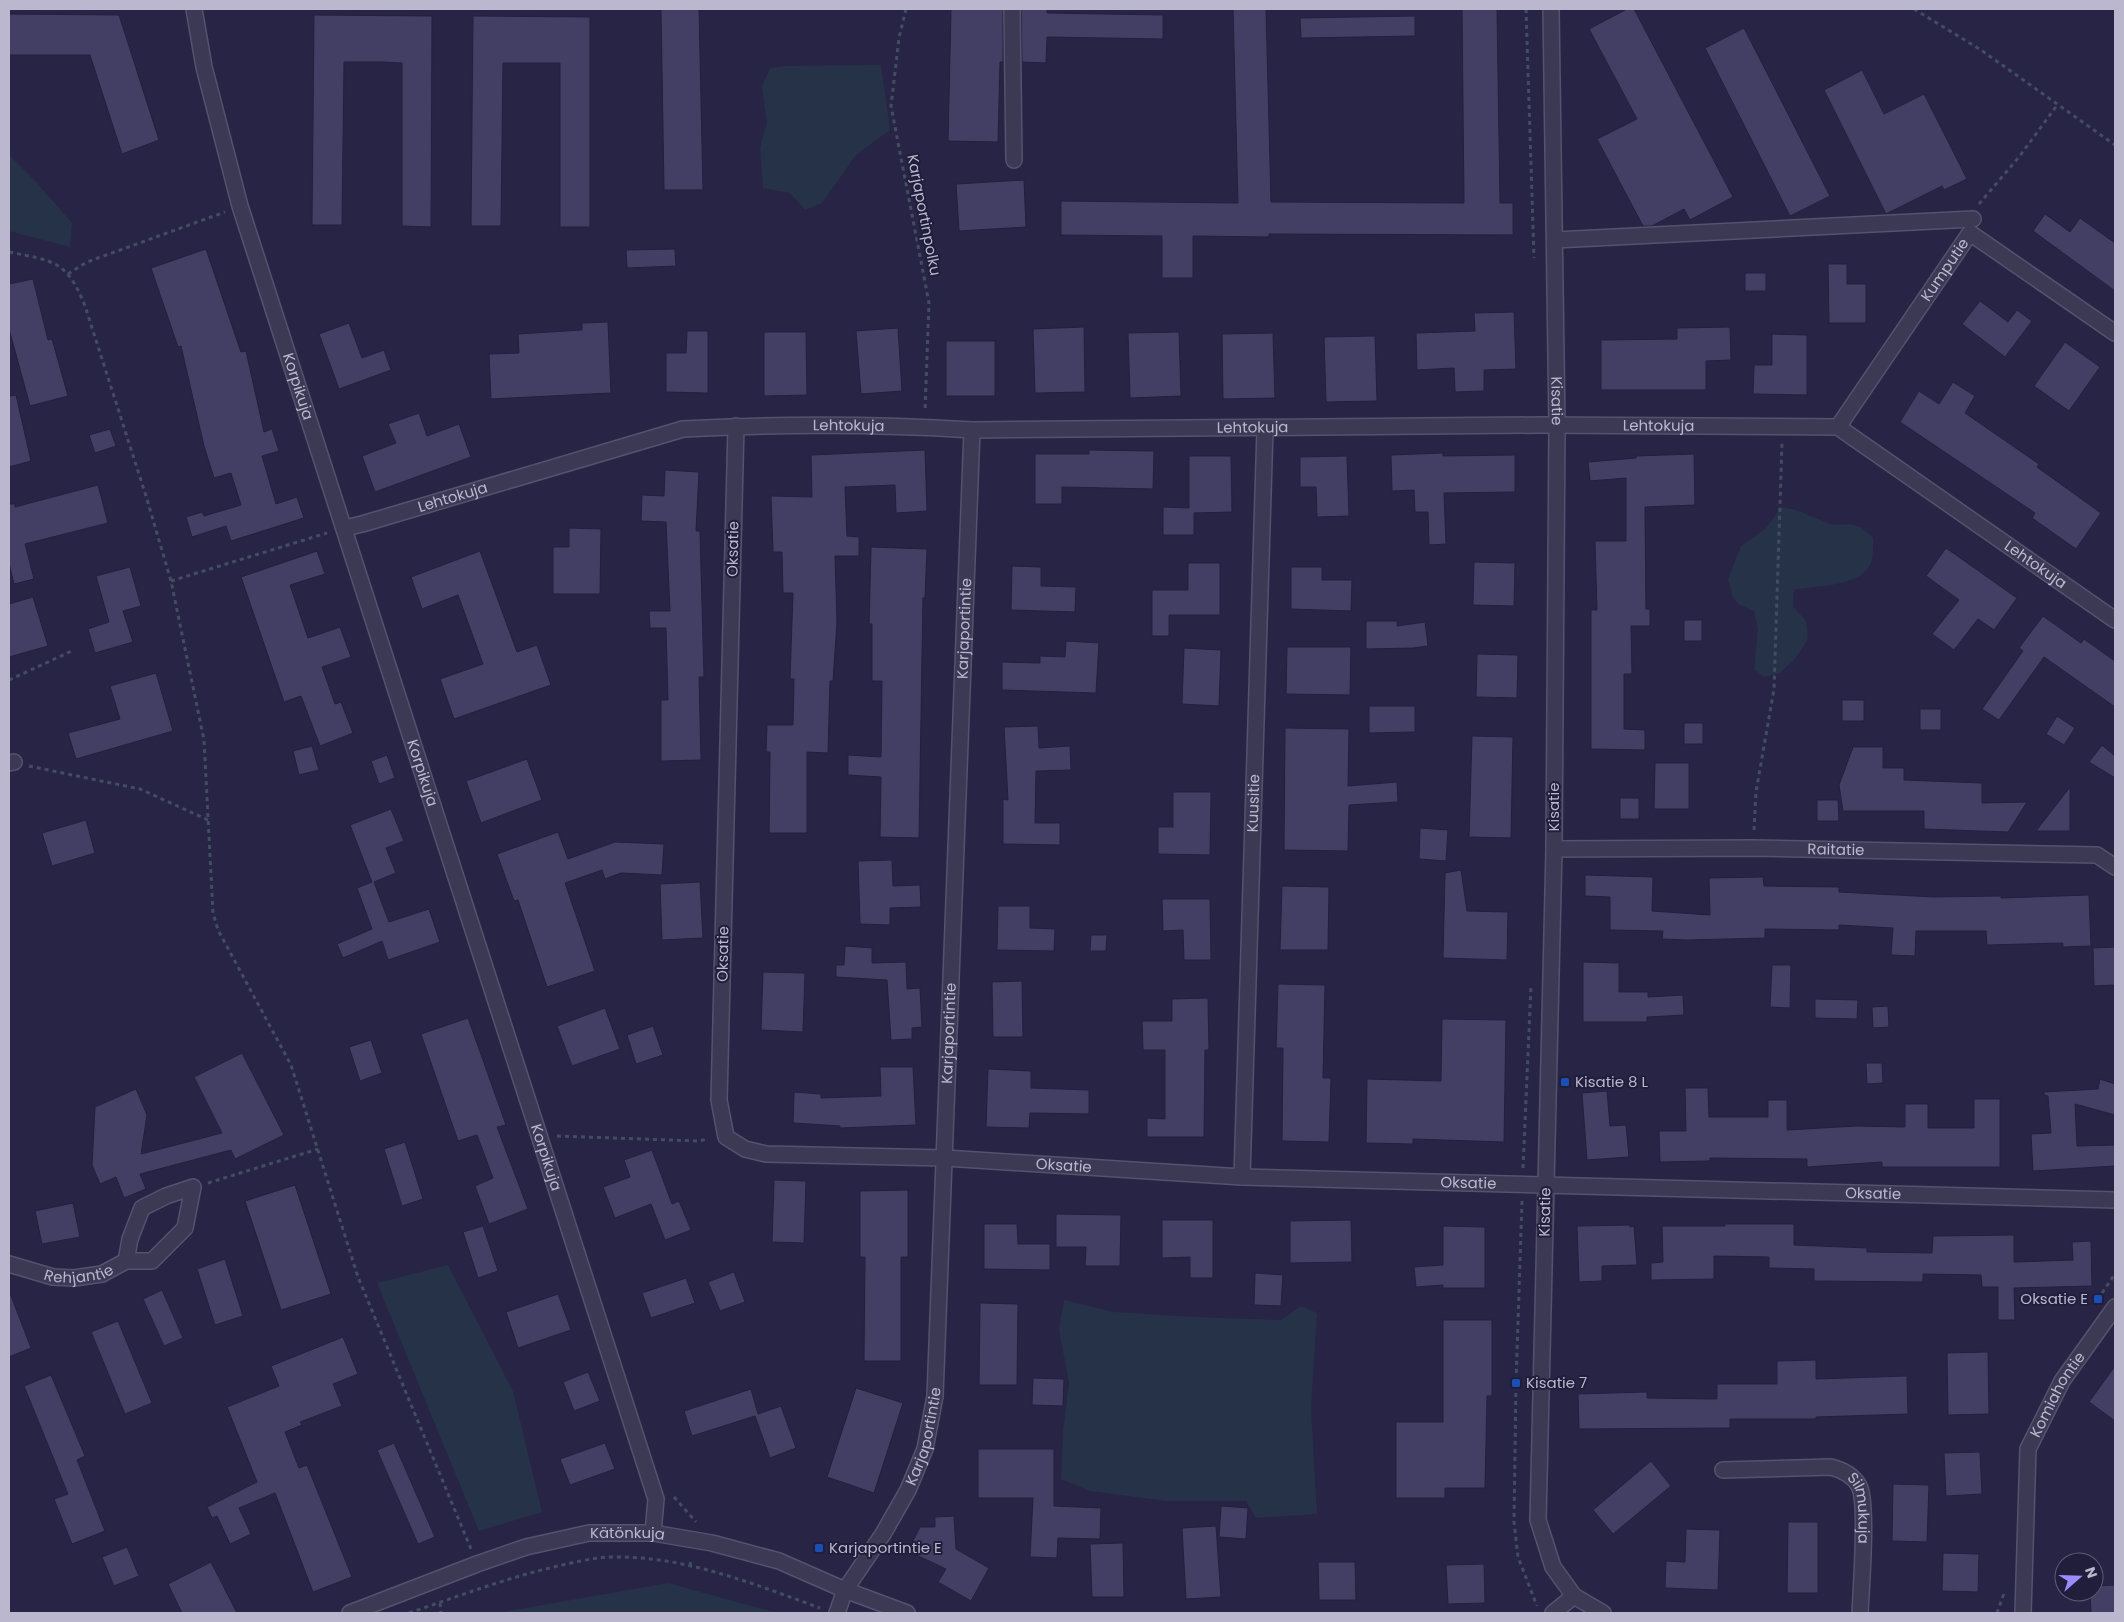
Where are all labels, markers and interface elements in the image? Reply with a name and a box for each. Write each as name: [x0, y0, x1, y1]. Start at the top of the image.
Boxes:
street label: Karjaportinpolku: [902, 152, 947, 277]
street label: Kumputie: [1915, 234, 1973, 305]
street label: Korpikuja: [278, 350, 319, 422]
street label: Kisatie: [1546, 376, 1568, 426]
street label: Lehtokuja: [813, 414, 885, 436]
street label: Lehtokuja: [1623, 415, 1695, 436]
street label: Lehtokuja: [1217, 416, 1289, 438]
street label: Lehtokuja: [415, 476, 490, 517]
street label: Oksatie: [722, 521, 743, 577]
street label: Lehtokuja: [2000, 535, 2071, 593]
street label: Karjaportintie: [951, 578, 976, 679]
street label: Korpikuja: [402, 737, 443, 809]
street label: Kuusitie: [1242, 774, 1264, 833]
street label: Kisatie: [1543, 782, 1564, 832]
street label: Raitatie: [1807, 838, 1865, 860]
street label: Oksatie: [712, 926, 733, 982]
street label: Karjaportintie: [936, 982, 961, 1084]
place label: Kisatie 8 L: [1575, 1071, 1649, 1092]
marker: Kisatie 8 L: [1559, 1076, 1571, 1088]
street label: Korpikuja: [526, 1121, 567, 1194]
street label: Oksatie: [1035, 1153, 1092, 1177]
street label: Oksatie: [1440, 1171, 1497, 1194]
street label: Oksatie: [1845, 1182, 1901, 1204]
street label: Kisatie: [1534, 1187, 1555, 1237]
street label: Rehjantie: [42, 1259, 117, 1288]
place label: Oksatie E: [2020, 1288, 2088, 1309]
marker: Oksatie E: [2092, 1293, 2104, 1305]
street label: Komiahontie: [2025, 1347, 2090, 1441]
place label: Kisatie 7: [1526, 1372, 1587, 1393]
marker: Kisatie 7: [1510, 1377, 1522, 1389]
street label: Karjaportintie: [900, 1387, 945, 1489]
street label: Silmukuja: [1843, 1467, 1875, 1544]
street label: Kätönkuja: [590, 1522, 667, 1545]
place label: Karjaportintie E: [829, 1537, 942, 1558]
marker: Karjaportintie E: [813, 1542, 825, 1554]
north arrow: [2054, 1552, 2104, 1602]
text: N: [2080, 1564, 2102, 1581]

